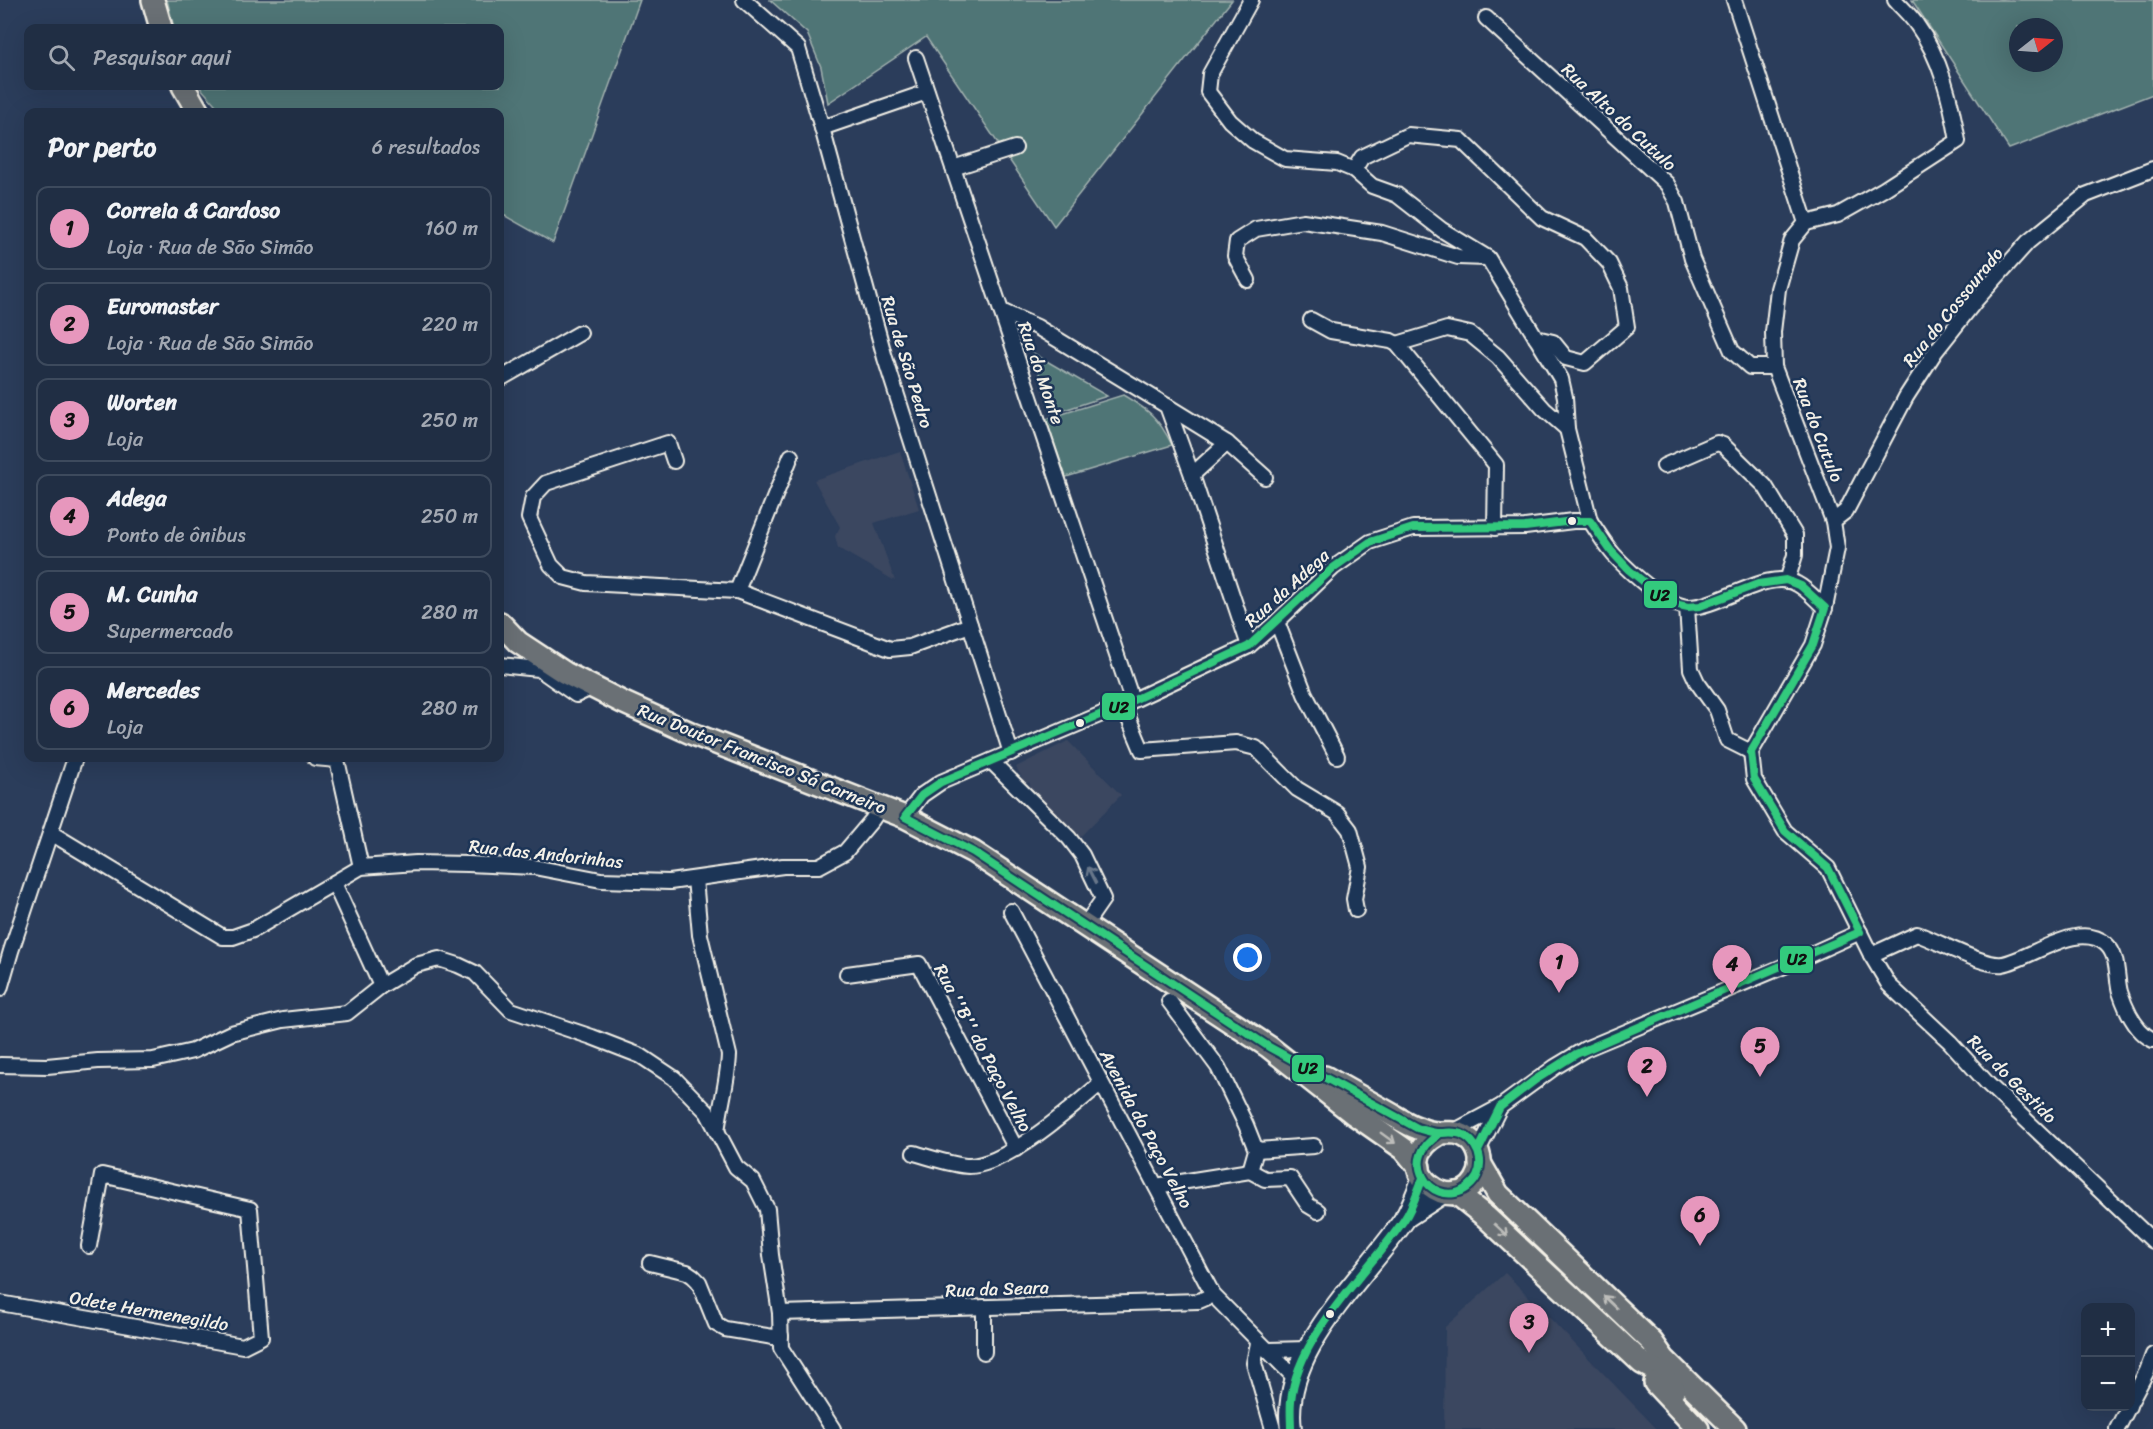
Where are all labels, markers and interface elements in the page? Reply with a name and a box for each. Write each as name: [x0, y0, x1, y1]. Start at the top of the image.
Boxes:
north arrow: [2009, 18, 2063, 72]
search box: [24, 24, 504, 90]
text: Pesquisar aqui: [93, 38, 231, 77]
icon: search: [45, 41, 78, 74]
street label: Rua Alto do Cutulo: [1554, 55, 1684, 179]
text: Por perto: [48, 124, 156, 170]
text: 6 resultados: [372, 130, 480, 165]
text: Correia & Cardoso: [107, 191, 280, 230]
text: 1: [65, 211, 74, 246]
text: 160 m: [425, 211, 478, 246]
text: Loja · Rua de São Simão: [107, 230, 314, 265]
street label: Rua do Cossourado: [1894, 240, 2012, 374]
text: Euromaster: [107, 287, 218, 326]
street label: Rua de São Pedro: [872, 292, 942, 432]
text: 2: [64, 307, 75, 342]
text: 220 m: [422, 307, 478, 342]
street label: Rua do Monte: [1008, 317, 1074, 429]
text: Loja · Rua de São Simão: [107, 326, 314, 361]
street label: Rua do Cutulo: [1783, 373, 1853, 487]
text: Worten: [107, 383, 177, 422]
text: 3: [64, 403, 75, 438]
text: 250 m: [421, 403, 478, 438]
text: Loja: [107, 422, 143, 457]
text: Adega: [107, 479, 167, 518]
text: 4: [63, 499, 76, 534]
text: 250 m: [421, 499, 478, 534]
unlabelled marker: [1566, 515, 1578, 527]
text: Ponto de ônibus: [107, 518, 246, 553]
street label: Rua da Adega: [1237, 540, 1338, 635]
text: M. Cunha: [107, 575, 197, 614]
line badge: U2: [1643, 580, 1678, 609]
text: U2: [1650, 581, 1671, 610]
text: 5: [63, 595, 76, 630]
text: 280 m: [421, 595, 478, 630]
text: Supermercado: [107, 614, 233, 649]
text: Mercedes: [107, 671, 200, 710]
text: 6: [64, 691, 75, 726]
text: 280 m: [421, 691, 478, 726]
line badge: U2: [1101, 692, 1136, 721]
text: U2: [1109, 693, 1130, 722]
street label: Rua Doutor Francisco Sá Carneiro: [633, 694, 891, 824]
text: Loja: [107, 710, 143, 745]
unlabelled marker: [1074, 717, 1086, 729]
street label: Rua das Andorinhas: [467, 830, 625, 878]
one-way arrow: [1085, 866, 1097, 884]
your location: [1233, 943, 1262, 972]
pin: 1: [1540, 944, 1578, 993]
line badge: U2: [1779, 945, 1814, 974]
text: U2: [1787, 945, 1808, 974]
pin: 4: [1712, 946, 1752, 995]
street label: Rua ''B'' do Paço Velho: [925, 958, 1041, 1138]
street label: Rua do Gestido: [1959, 1026, 2065, 1132]
pin: 5: [1740, 1028, 1780, 1077]
street label: Avenida do Paço Velho: [1090, 1043, 1202, 1215]
pin: 2: [1628, 1048, 1666, 1097]
line badge: U2: [1291, 1054, 1325, 1083]
text: U2: [1298, 1054, 1319, 1083]
one-way arrow: [1380, 1132, 1396, 1144]
pin: 6: [1680, 1196, 1720, 1246]
one-way arrow: [1493, 1223, 1508, 1238]
street label: Rua da Seara: [945, 1271, 1049, 1307]
street label: Odete Hermenegildo: [67, 1281, 231, 1341]
one-way arrow: [1603, 1295, 1618, 1309]
map controls: [2081, 1303, 2135, 1411]
button: +: [2081, 1303, 2135, 1357]
pin: 3: [1510, 1304, 1549, 1353]
unlabelled marker: [1324, 1308, 1336, 1320]
button: −: [2081, 1357, 2135, 1411]

